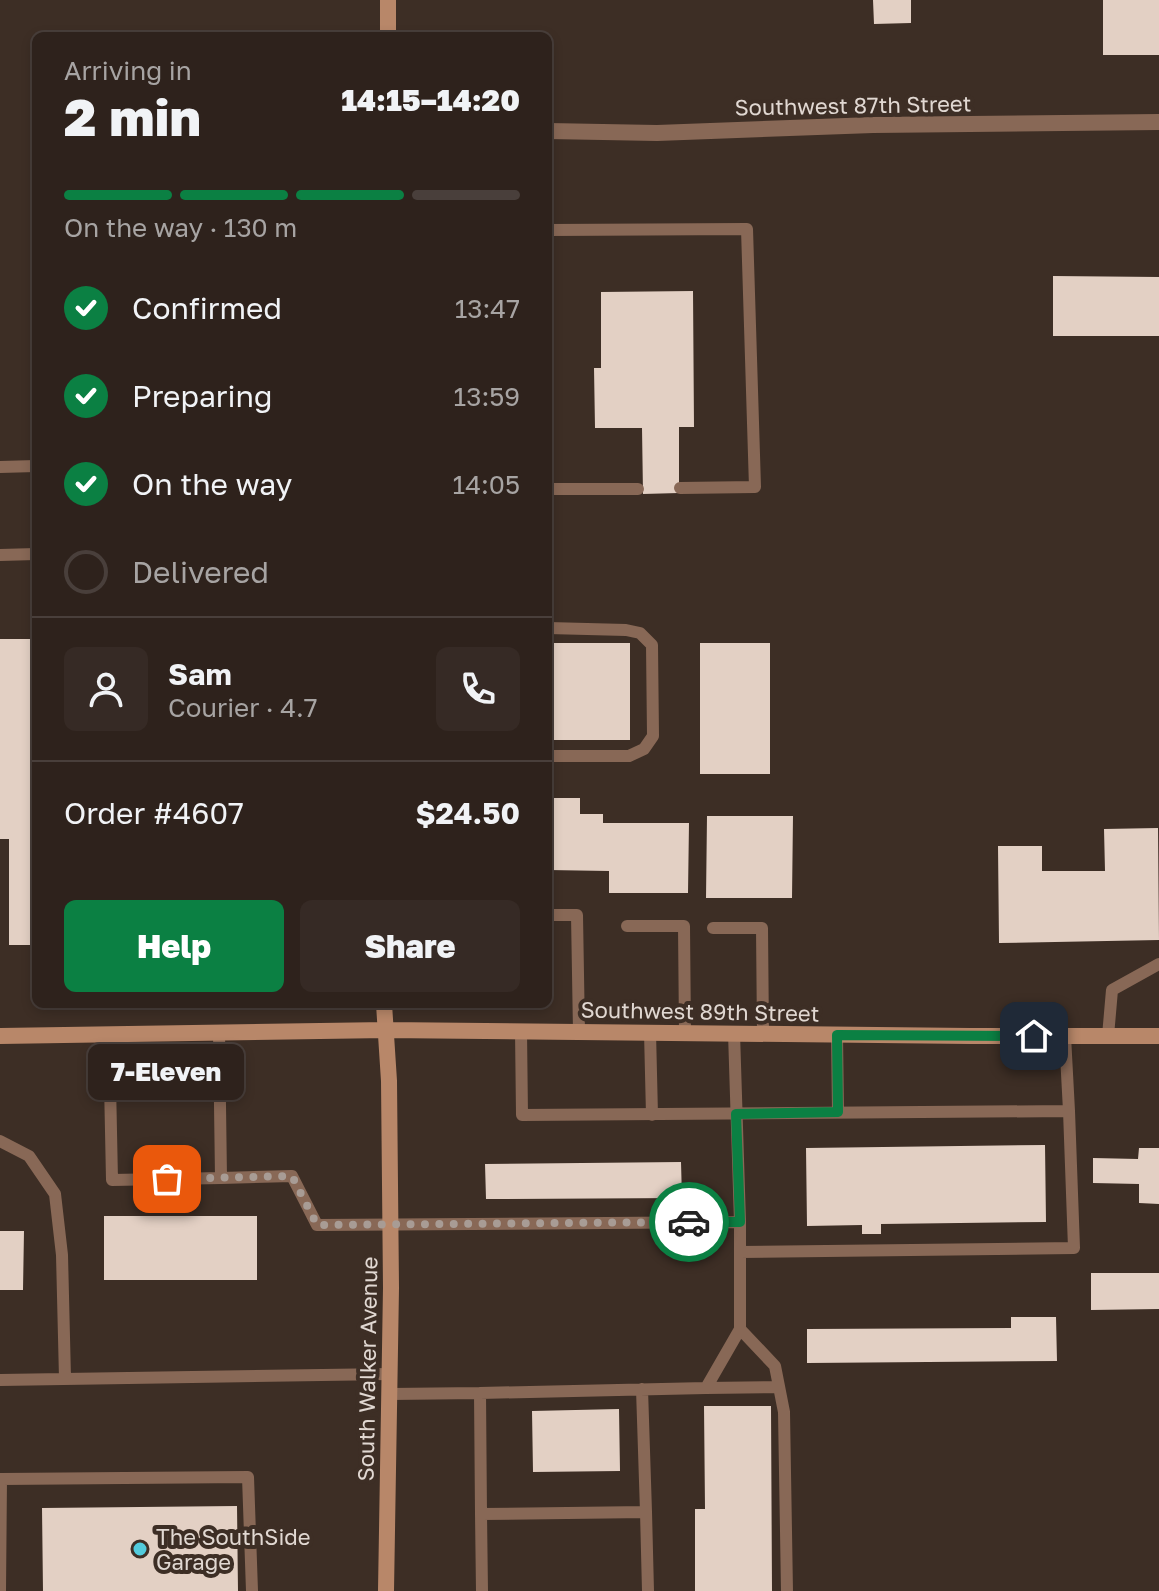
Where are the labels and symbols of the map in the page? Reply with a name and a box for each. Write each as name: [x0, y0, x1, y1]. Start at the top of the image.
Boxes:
street label: Southwest 87th Street: [734, 89, 972, 121]
street label: Southwest 89th Street: [580, 995, 820, 1027]
pin: [1000, 1002, 1068, 1070]
callout: 7-Eleven: [89, 1043, 245, 1099]
pin: [133, 1145, 201, 1213]
courier: [649, 1182, 729, 1262]
street label: South Walker Avenue: [352, 1256, 382, 1482]
place label: The SouthSide Garage: [156, 1523, 311, 1575]
marker: The SouthSide Garage: [131, 1540, 149, 1558]

